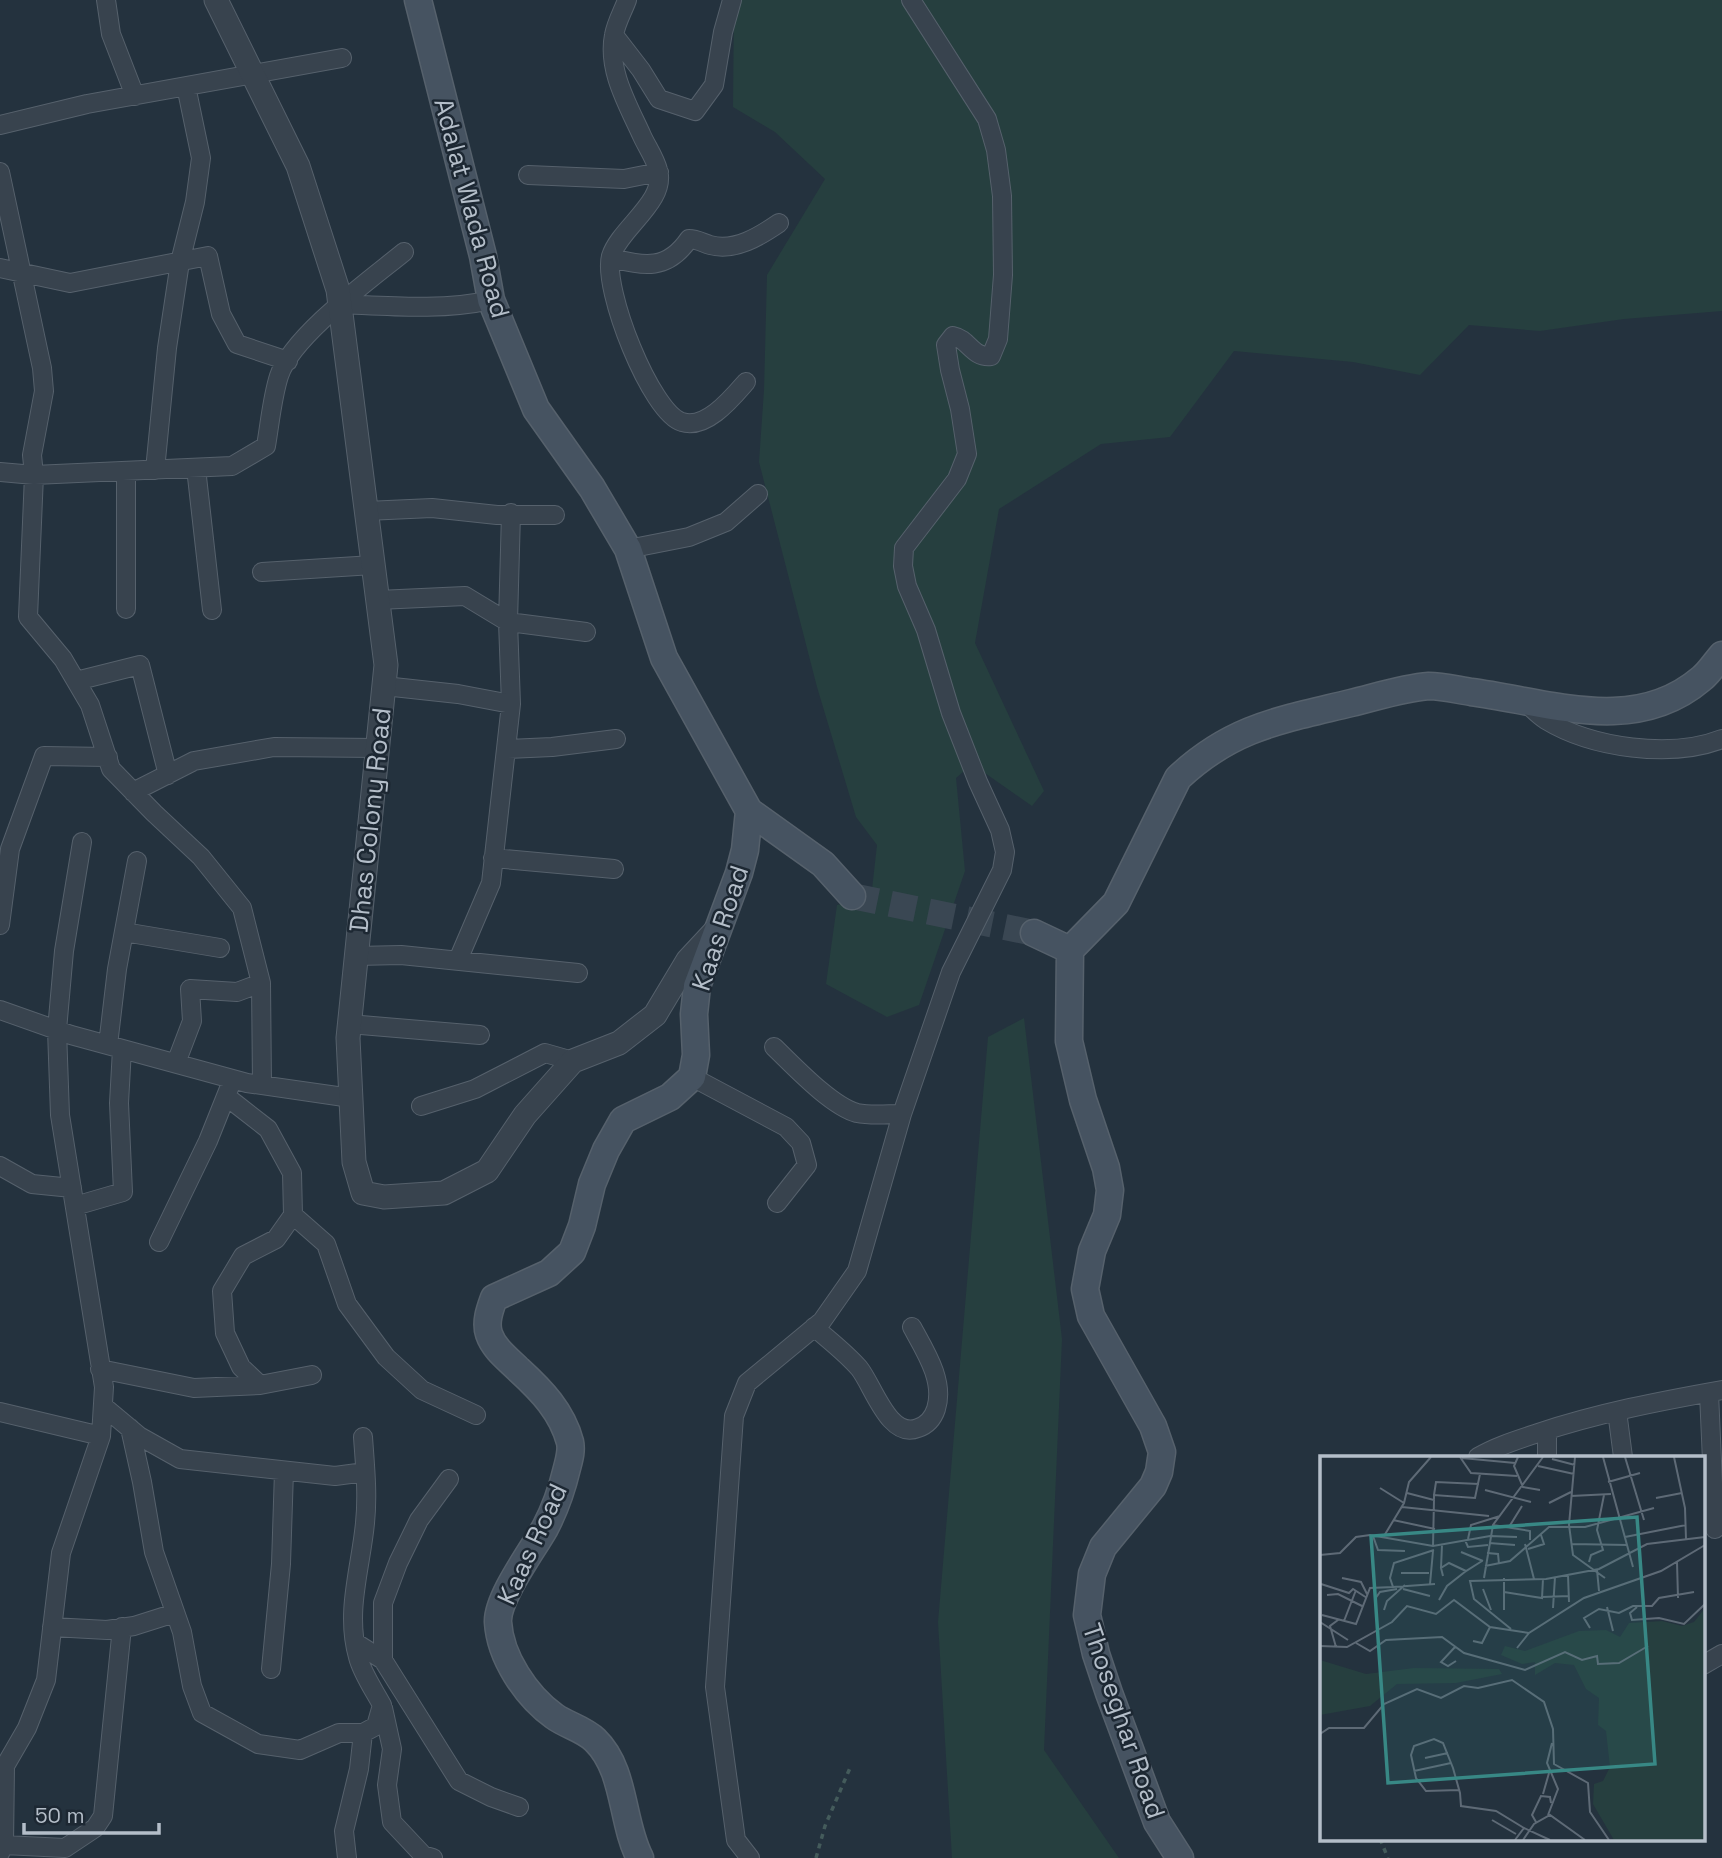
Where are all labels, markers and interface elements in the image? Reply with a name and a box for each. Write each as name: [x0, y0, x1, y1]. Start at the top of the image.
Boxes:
street label: Adalat Wada Road: [426, 94, 518, 322]
street label: Dhas Colony Road: [341, 706, 399, 934]
street label: Kaas Road: [684, 861, 756, 995]
inset map: [1320, 1456, 1704, 1840]
street label: Kaas Road: [489, 1478, 575, 1610]
street label: Thoseghar Road: [1075, 1619, 1173, 1823]
scale bar: [24, 1792, 159, 1836]
text: 50 m: [35, 1802, 85, 1829]

